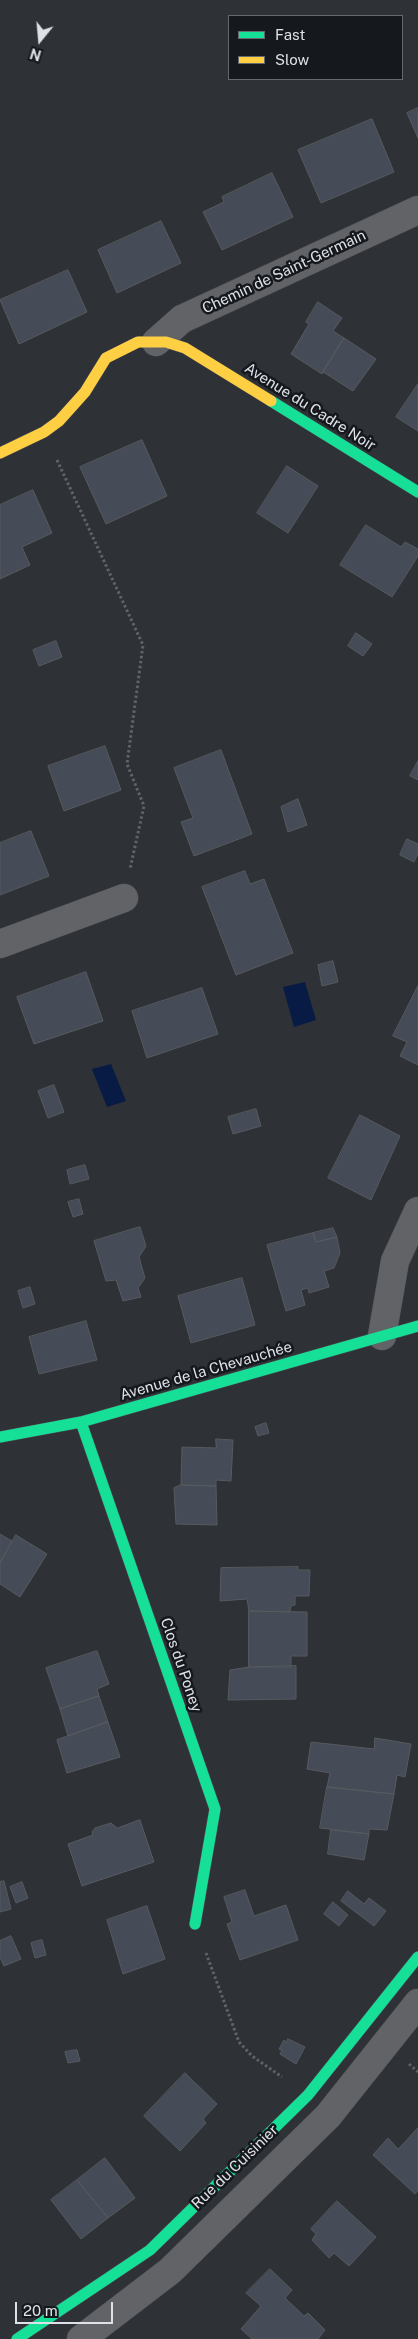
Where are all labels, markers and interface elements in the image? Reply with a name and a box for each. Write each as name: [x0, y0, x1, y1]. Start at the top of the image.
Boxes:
north arrow: [15, 15, 65, 65]
legend: [228, 15, 403, 80]
text: Fast: [275, 26, 305, 43]
text: N: [28, 45, 43, 64]
text: Slow: [275, 51, 309, 68]
street label: Chemin de Saint-Germain: [199, 226, 369, 318]
street label: Avenue du Cadre Noir: [241, 359, 379, 455]
street label: Avenue de la Chevauchée: [118, 1338, 294, 1404]
street label: Clos du Poney: [156, 1616, 206, 1714]
street label: Rue du Cuisinier: [188, 2121, 282, 2213]
scale bar: [18, 2292, 115, 2324]
text: 20 m: [23, 2302, 58, 2319]

